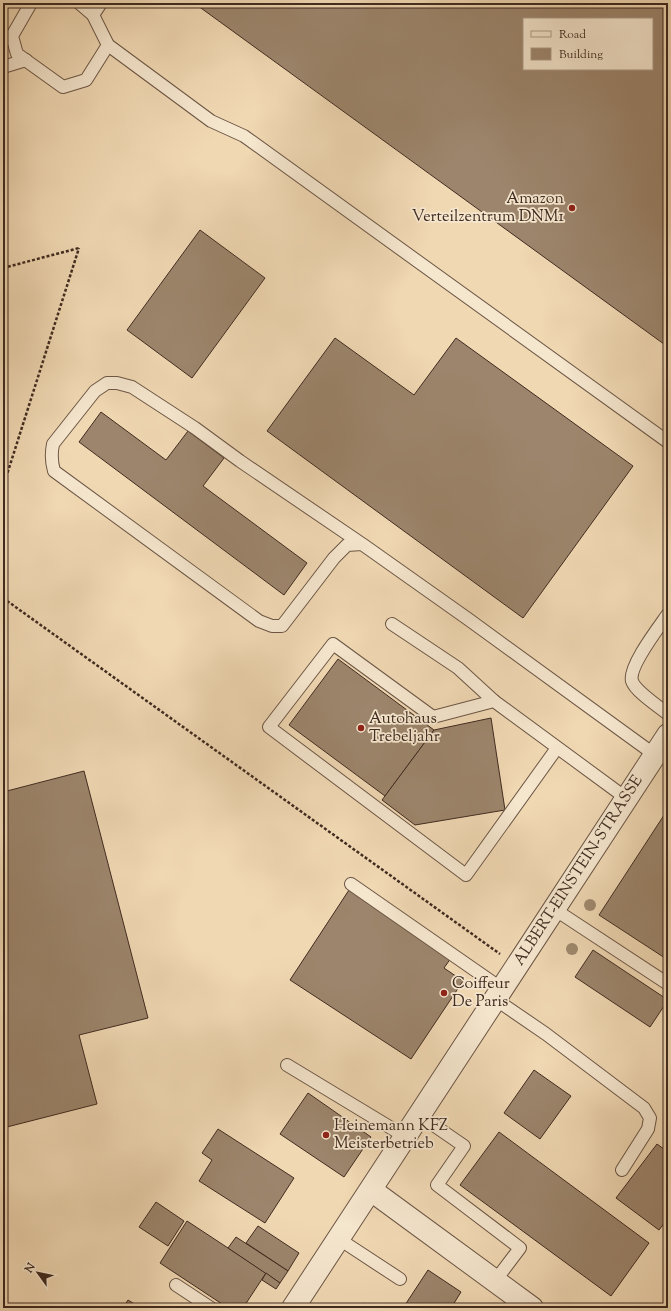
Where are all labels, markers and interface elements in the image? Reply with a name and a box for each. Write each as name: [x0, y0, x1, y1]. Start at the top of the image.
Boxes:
legend: [523, 18, 653, 70]
text: Road: [559, 26, 586, 44]
text: Building: [559, 46, 603, 64]
place label: Amazon Verteilzentrum DNM1: [412, 188, 565, 229]
marker: Amazon Verteilzentrum DNM1: [567, 203, 577, 213]
place label: Autohaus Trebeljahr: [369, 708, 440, 749]
marker: Autohaus Trebeljahr: [356, 723, 366, 733]
street label: ALBERT-EINSTEIN-STRASSE: [509, 771, 650, 971]
place label: Coiffeur De Paris: [452, 973, 510, 1014]
marker: Coiffeur De Paris: [439, 988, 449, 998]
place label: Heinemann KFZ Meisterbetrieb: [334, 1115, 448, 1156]
marker: Heinemann KFZ Meisterbetrieb: [321, 1130, 331, 1140]
north arrow: [18, 1253, 58, 1293]
text: N: [21, 1260, 40, 1277]

